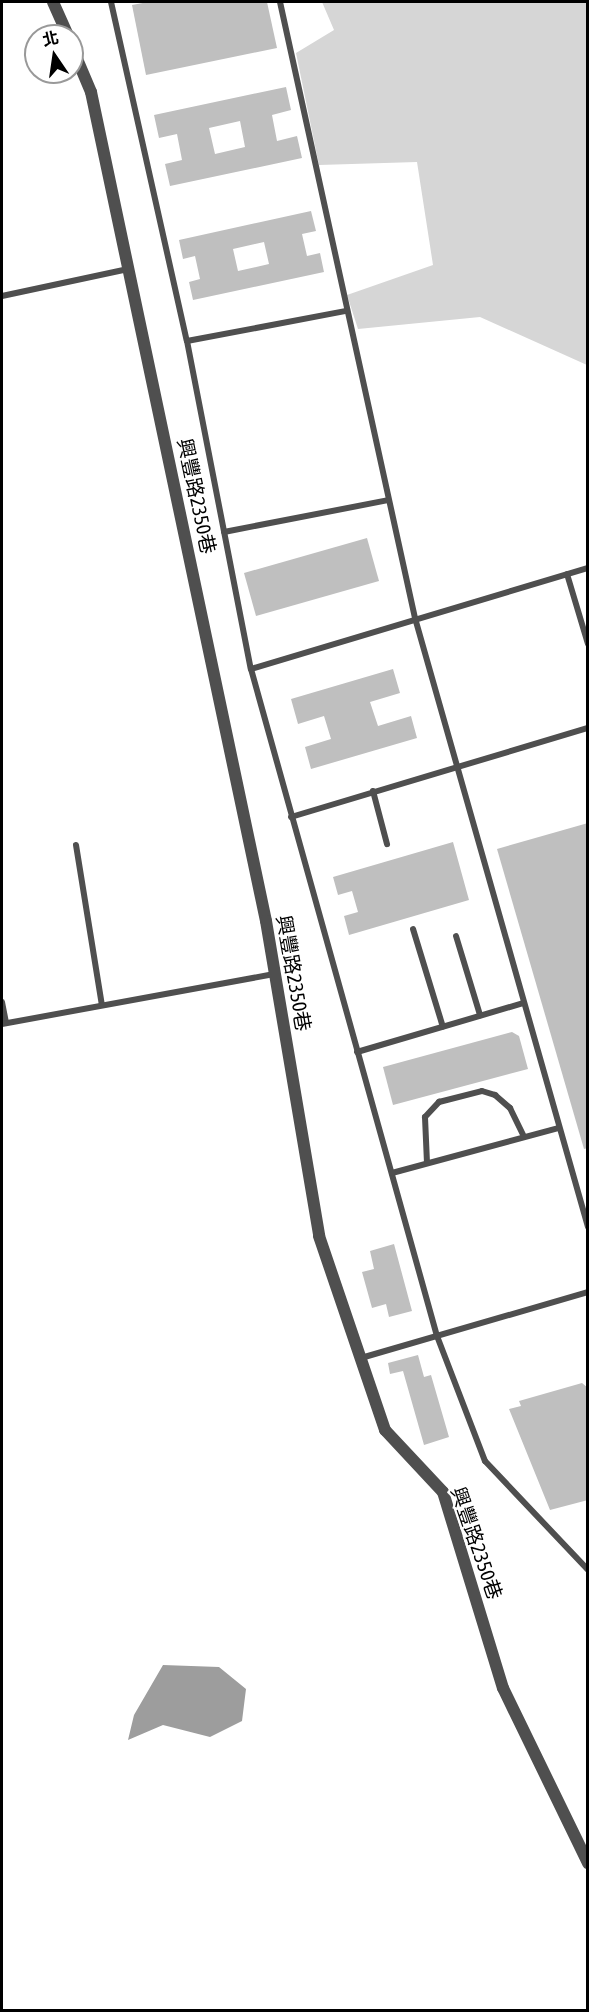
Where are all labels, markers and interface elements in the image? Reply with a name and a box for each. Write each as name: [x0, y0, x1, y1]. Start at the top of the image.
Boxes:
north arrow: [24, 24, 84, 84]
text: 北: [41, 28, 60, 49]
street label: 興豐路2350巷: [173, 436, 221, 556]
street label: 興豐路2350巷: [272, 913, 316, 1033]
street label: 興豐路2350巷: [447, 1483, 507, 1603]

